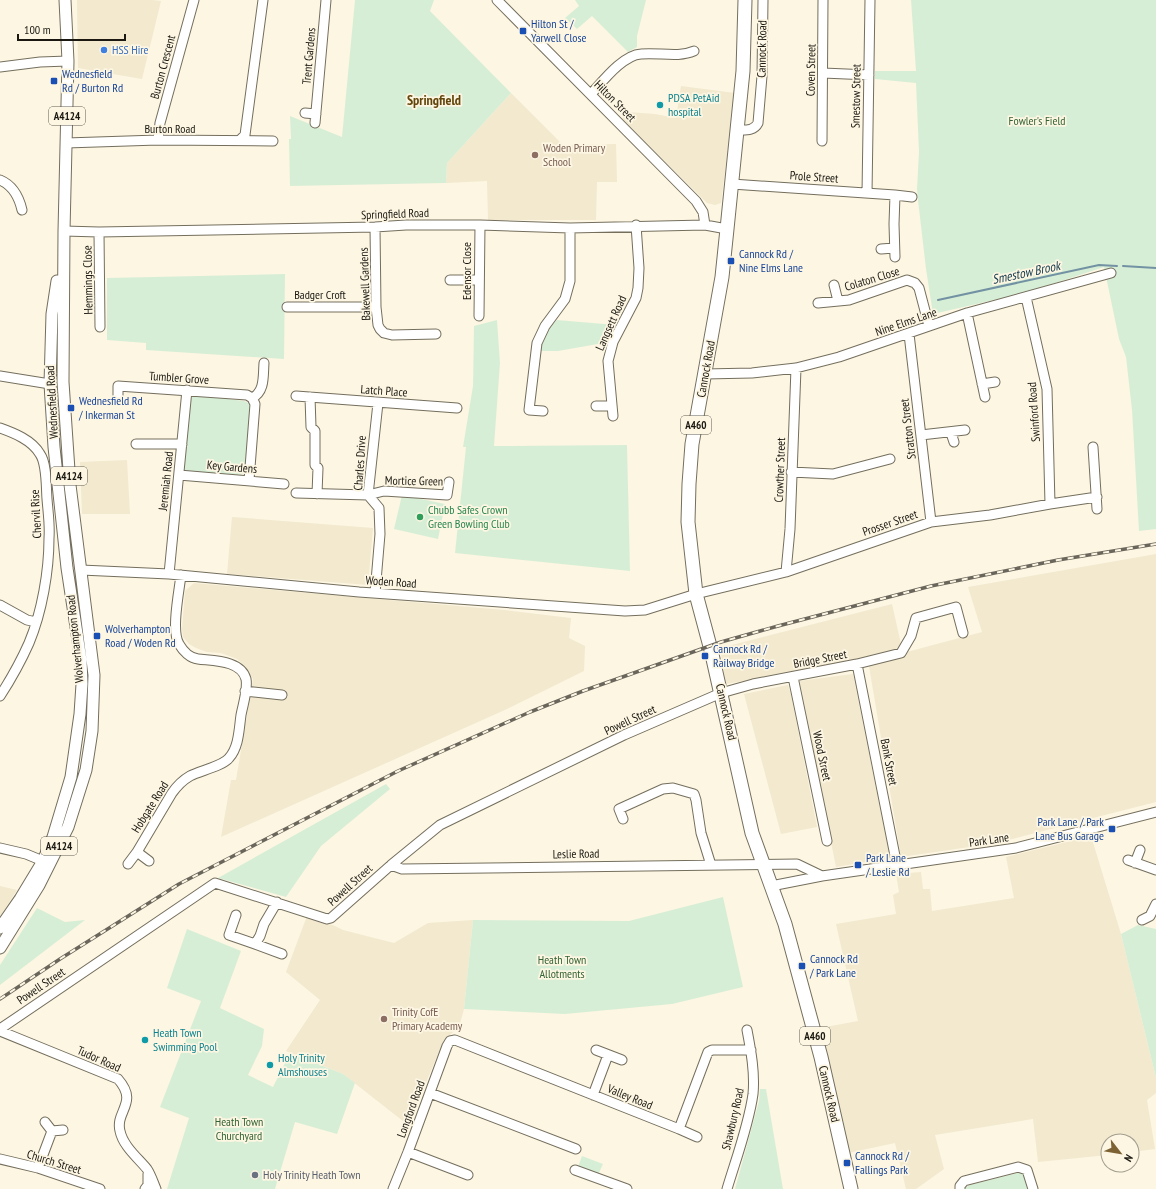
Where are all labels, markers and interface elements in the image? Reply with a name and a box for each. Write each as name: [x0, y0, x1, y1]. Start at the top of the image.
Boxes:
scale bar: [18, 16, 125, 42]
place label: Hilton St / Yarwell Close: [531, 16, 586, 45]
street label: Cannock Road: [753, 20, 770, 78]
text: 100 m: [24, 22, 51, 37]
marker: Hilton St / Yarwell Close: [518, 26, 528, 36]
street label: Trent Gardens: [299, 27, 318, 85]
street label: Burton Crescent: [147, 32, 178, 101]
place label: HSS Hire: [112, 42, 149, 57]
street label: Coven Street: [803, 43, 818, 96]
marker: HSS Hire: [99, 45, 109, 55]
street label: Smestow Street: [847, 63, 864, 128]
place label: Wednesfield Rd / Burton Rd: [62, 66, 123, 95]
marker: Wednesfield Rd / Burton Rd: [49, 76, 59, 86]
street label: Hilton Street: [591, 77, 640, 125]
place label: PDSA PetAid hospital: [668, 90, 719, 119]
district label: Springfield: [407, 91, 461, 109]
marker: PDSA PetAid hospital: [655, 100, 665, 110]
road number: A4124: [49, 107, 85, 125]
park label: Fowler's Field: [1009, 113, 1065, 128]
street label: Burton Road: [144, 121, 196, 136]
place label: Woden Primary School: [543, 140, 606, 169]
marker: Woden Primary School: [530, 150, 540, 160]
street label: Prole Street: [789, 167, 840, 186]
street label: Springfield Road: [361, 205, 429, 222]
street label: Edensor Close: [459, 242, 474, 300]
street label: Hemmings Close: [79, 245, 96, 315]
place label: Cannock Rd / Nine Elms Lane: [739, 246, 803, 275]
street label: Bakewell Gardens: [356, 247, 373, 321]
marker: Cannock Rd / Nine Elms Lane: [726, 256, 736, 266]
water label: Smestow Brook: [991, 257, 1063, 288]
street label: Colaton Close: [843, 263, 901, 294]
street label: Badger Croft: [294, 287, 346, 302]
street label: Langsett Road: [592, 293, 629, 353]
street label: Nine Elms Lane: [873, 304, 939, 339]
street label: Cannock Road: [693, 339, 718, 399]
street label: Wednesfield Road: [42, 365, 61, 439]
street label: Tumbler Grove: [149, 368, 210, 387]
street label: Latch Place: [360, 381, 408, 400]
street label: Swinford Road: [1024, 382, 1043, 442]
place label: Wednesfield Rd / Inkerman St: [78, 393, 143, 422]
street label: Stratton Street: [896, 397, 919, 460]
marker: Wednesfield Rd / Inkerman St: [66, 403, 76, 413]
road number: A460: [681, 416, 711, 434]
street label: Charles Drive: [350, 435, 369, 491]
street label: Crowther Street: [771, 437, 788, 503]
street label: Jeremiah Road: [155, 451, 176, 512]
street label: Key Gardens: [206, 457, 258, 476]
road number: A4124: [51, 467, 87, 485]
street label: Mortice Green: [385, 472, 443, 489]
street label: Chervil Rise: [27, 489, 44, 539]
place label: Chubb Safes Crown Green Bowling Club: [428, 502, 510, 531]
street label: Prosser Street: [860, 506, 920, 539]
marker: Chubb Safes Crown Green Bowling Club: [415, 512, 425, 522]
street label: Woden Road: [365, 572, 417, 591]
street label: Wolverhampton Road: [62, 594, 87, 684]
place label: Wolverhampton Road / Woden Rd: [105, 621, 176, 650]
marker: Wolverhampton Road / Woden Rd: [92, 631, 102, 641]
place label: Cannock Rd / Railway Bridge: [713, 641, 774, 670]
street label: Bridge Street: [792, 646, 849, 671]
marker: Cannock Rd / Railway Bridge: [700, 651, 710, 661]
street label: Cannock Road: [713, 682, 740, 742]
street label: Powell Street: [602, 701, 659, 738]
street label: Wood Street: [810, 730, 835, 783]
street label: Bank Street: [878, 737, 902, 787]
street label: Hobgate Road: [128, 778, 171, 835]
place label: Park Lane / Park Lane Bus Garage: [1035, 814, 1104, 843]
marker: Park Lane / Park Lane Bus Garage: [1107, 824, 1117, 834]
street label: Park Lane: [968, 829, 1010, 850]
road number: A4124: [41, 837, 77, 855]
street label: Leslie Road: [552, 846, 600, 861]
place label: Park Lane / Leslie Rd: [865, 850, 909, 879]
street label: Powell Street: [324, 860, 376, 909]
marker: Park Lane / Leslie Rd: [853, 860, 863, 870]
place label: Cannock Rd / Park Lane: [809, 951, 858, 980]
park label: Heath Town Allotments: [538, 952, 586, 981]
marker: Cannock Rd / Park Lane: [797, 961, 807, 971]
street label: Powell Street: [14, 964, 68, 1007]
place label: Trinity CofE Primary Academy: [392, 1004, 463, 1033]
marker: Trinity CofE Primary Academy: [379, 1014, 389, 1024]
place label: Heath Town Swimming Pool: [153, 1025, 217, 1054]
road number: A460: [800, 1027, 830, 1045]
marker: Heath Town Swimming Pool: [140, 1035, 150, 1045]
street label: Tudor Road: [75, 1042, 123, 1075]
place label: Holy Trinity Almshouses: [278, 1050, 327, 1079]
marker: Holy Trinity Almshouses: [265, 1060, 275, 1070]
street label: Cannock Road: [816, 1064, 843, 1124]
street label: Longford Road: [393, 1078, 428, 1139]
street label: Valley Road: [604, 1080, 655, 1112]
street label: Shawbury Road: [718, 1086, 747, 1151]
park label: Heath Town Churchyard: [215, 1114, 263, 1143]
north arrow: [1100, 1133, 1140, 1173]
street label: Church Street: [25, 1146, 84, 1177]
place label: Cannock Rd / Fallings Park: [855, 1148, 910, 1177]
text: N: [1121, 1152, 1136, 1164]
marker: Cannock Rd / Fallings Park: [842, 1158, 852, 1168]
place label: Holy Trinity Heath Town: [263, 1167, 360, 1182]
marker: Holy Trinity Heath Town: [250, 1170, 260, 1180]

